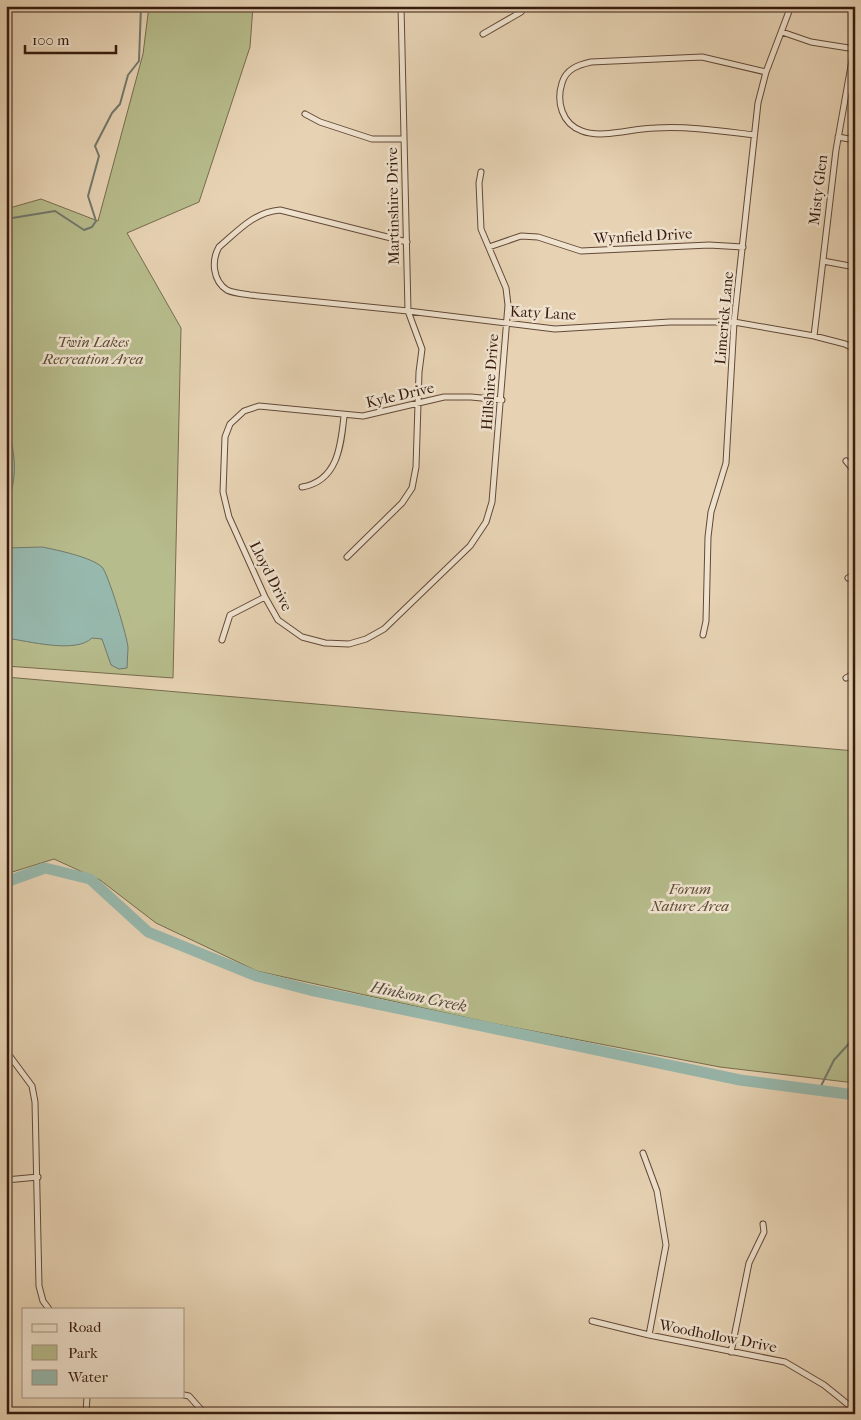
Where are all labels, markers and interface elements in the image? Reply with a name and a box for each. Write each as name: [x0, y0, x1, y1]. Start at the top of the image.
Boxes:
scale bar: [25, 22, 116, 54]
text: 100 m: [32, 31, 70, 49]
street label: Martinshire Drive: [383, 147, 403, 265]
street label: Misty Glen: [805, 153, 831, 226]
street label: Wynfield Drive: [592, 224, 693, 248]
street label: Limerick Lane: [711, 270, 737, 365]
street label: Katy Lane: [509, 302, 577, 324]
park label: Twin Lakes Recreation Area: [42, 333, 144, 368]
street label: Hillshire Drive: [478, 333, 502, 431]
street label: Kyle Drive: [364, 378, 437, 412]
street label: Lloyd Drive: [246, 538, 296, 614]
park label: Forum Nature Area: [650, 880, 729, 915]
water label: Hinkson Creek: [368, 977, 469, 1016]
legend: [22, 1308, 185, 1398]
street label: Woodhollow Drive: [657, 1316, 779, 1356]
text: Road: [68, 1318, 102, 1336]
text: Park: [68, 1344, 98, 1362]
text: Water: [67, 1368, 108, 1386]

